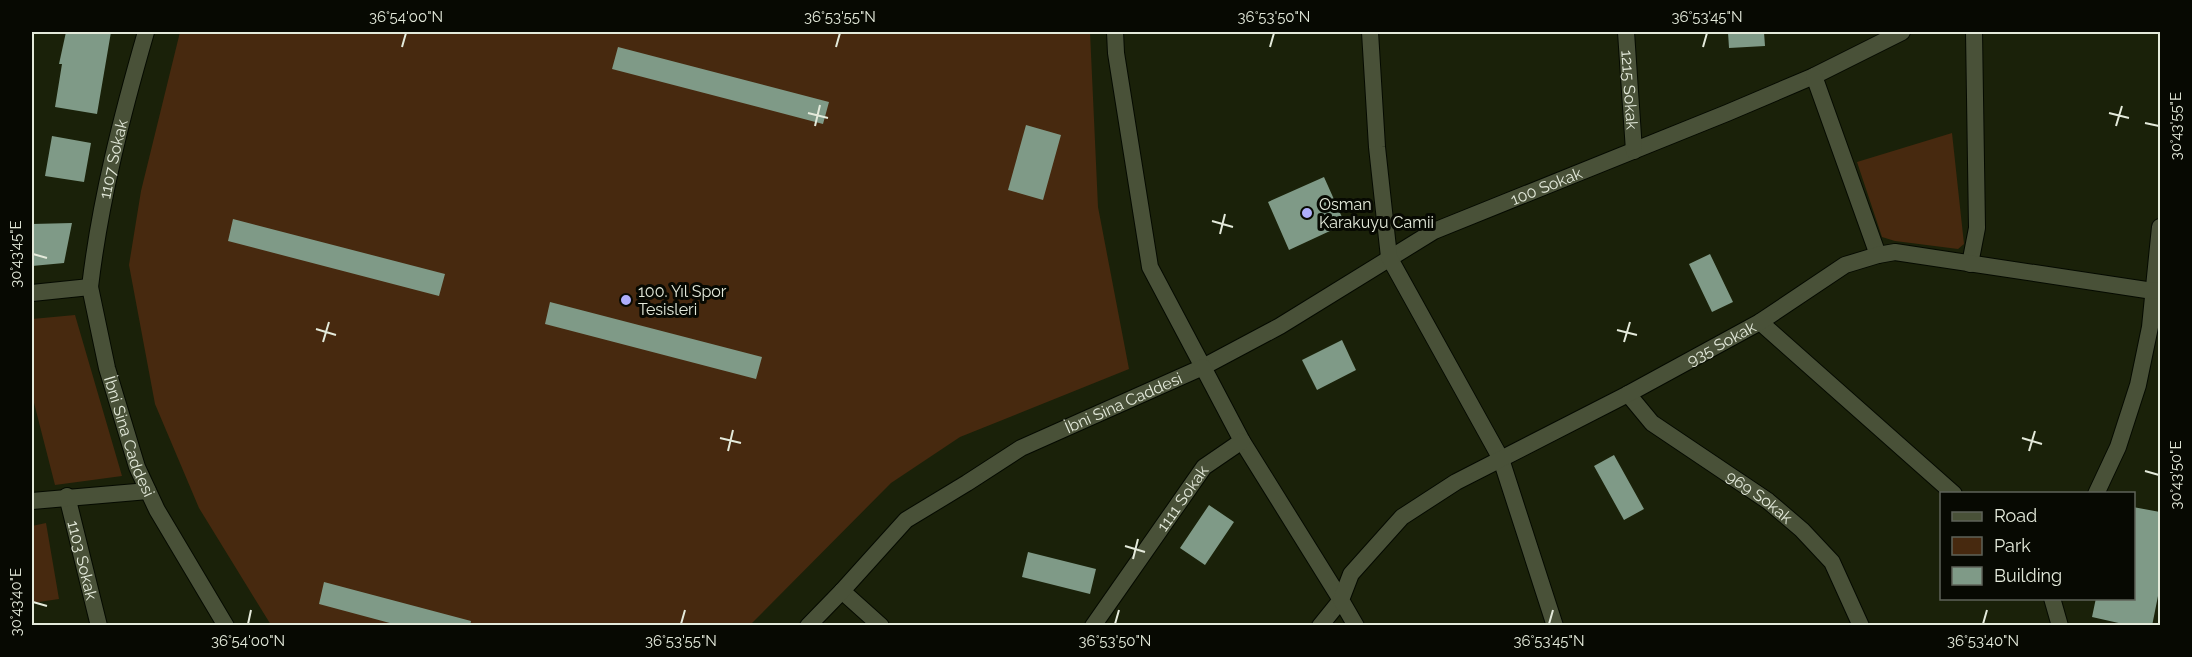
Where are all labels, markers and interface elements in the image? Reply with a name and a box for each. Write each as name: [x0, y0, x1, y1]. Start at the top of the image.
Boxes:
text: 36°54'00"N: [369, 8, 443, 26]
text: 36°53'55"N: [804, 8, 876, 26]
text: 36°53'50"N: [1238, 8, 1310, 26]
text: 36°53'45"N: [1671, 8, 1743, 26]
street label: 1215 Sokak: [1618, 49, 1642, 131]
text: 30°43'55"E: [2167, 92, 2185, 160]
street label: 1107 Sokak: [95, 117, 131, 201]
street label: 100 Sokak: [1508, 163, 1585, 209]
place label: Osman Karakuyu Camii: [1319, 195, 1434, 232]
marker: Osman Karakuyu Camii: [1300, 206, 1314, 220]
text: 30°43'45"E: [7, 220, 25, 288]
place label: 100. Yıl Spor Tesisleri: [638, 282, 727, 319]
marker: 100. Yıl Spor Tesisleri: [619, 293, 633, 307]
street label: 935 Sokak: [1683, 316, 1759, 370]
street label: İbni Sina Caddesi: [1061, 368, 1185, 437]
street label: İbni Sina Caddesi: [100, 373, 159, 500]
text: 30°43'50"E: [2167, 440, 2185, 510]
street label: 1111 Sokak: [1153, 461, 1212, 535]
street label: 969 Sokak: [1723, 466, 1797, 528]
legend: [1940, 492, 2135, 600]
text: Road: [1994, 505, 2037, 526]
street label: 1103 Sokak: [64, 518, 102, 602]
text: Park: [1994, 535, 2031, 556]
text: Building: [1994, 565, 2062, 586]
text: 30°43'40"E: [7, 568, 25, 636]
text: 36°54'00"N: [211, 632, 285, 650]
text: 36°53'55"N: [645, 632, 717, 650]
text: 36°53'50"N: [1079, 632, 1151, 650]
text: 36°53'45"N: [1513, 632, 1585, 650]
text: 36°53'40"N: [1947, 632, 2019, 650]

